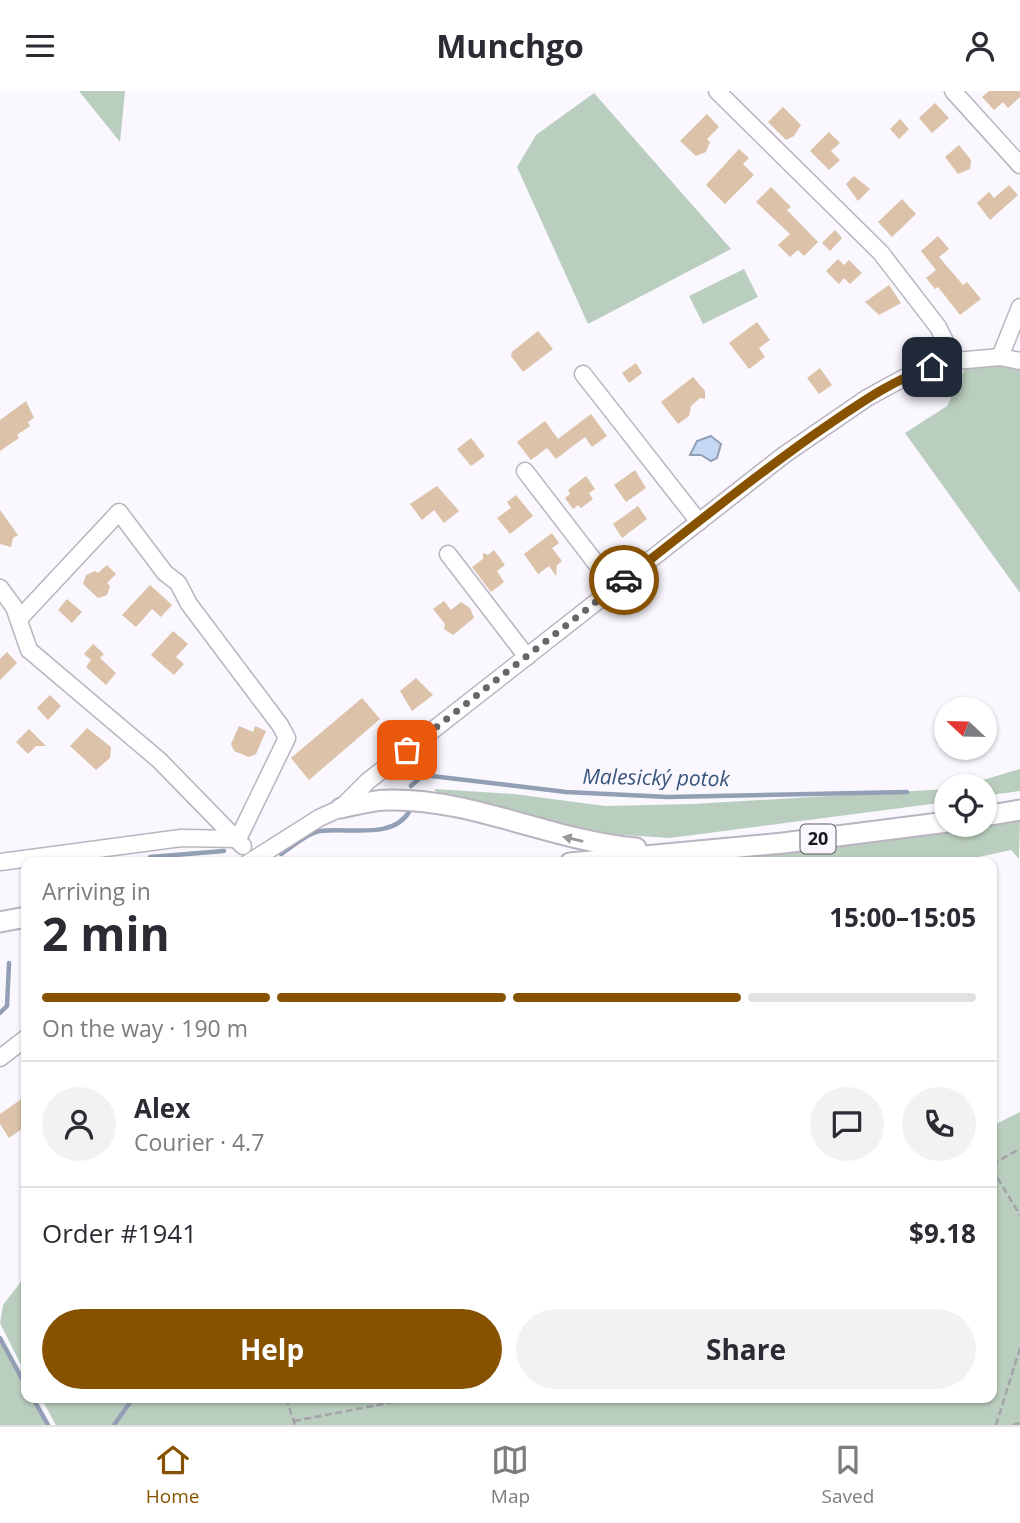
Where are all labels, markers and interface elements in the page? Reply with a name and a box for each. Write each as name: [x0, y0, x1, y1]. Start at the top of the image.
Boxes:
text: Munchgo: [436, 24, 584, 67]
icon: menu: [21, 27, 59, 65]
icon: person: [961, 27, 999, 65]
pin: [902, 337, 962, 397]
icon: home: [913, 348, 951, 386]
courier: [589, 545, 659, 615]
icon: car: [605, 561, 643, 599]
north arrow: [934, 697, 998, 759]
map controls: [934, 697, 997, 837]
pin: [377, 720, 437, 780]
icon: bag: [388, 731, 426, 769]
water label: Malesický potok: [582, 762, 731, 792]
button: locate: [934, 774, 997, 837]
road number: 20: [800, 825, 836, 853]
one-way arrow: [562, 833, 584, 844]
text: Arriving in: [42, 875, 151, 907]
text: 15:00–15:05: [829, 899, 976, 935]
text: 2 min: [42, 902, 170, 964]
text: On the way · 190 m: [42, 1012, 248, 1044]
button: person: [42, 1087, 116, 1161]
button: chat: [810, 1087, 884, 1161]
button: phone: [902, 1087, 976, 1161]
text: Alex: [134, 1090, 190, 1126]
text: Courier · 4.7: [134, 1126, 264, 1158]
text: Order #1941: [42, 1215, 197, 1251]
text: $9.18: [909, 1215, 976, 1251]
button: Help: [42, 1309, 502, 1389]
button: Share: [516, 1309, 976, 1389]
tab: Home: [146, 1441, 199, 1509]
tab: Map: [491, 1441, 530, 1509]
tab: Saved: [822, 1441, 874, 1509]

